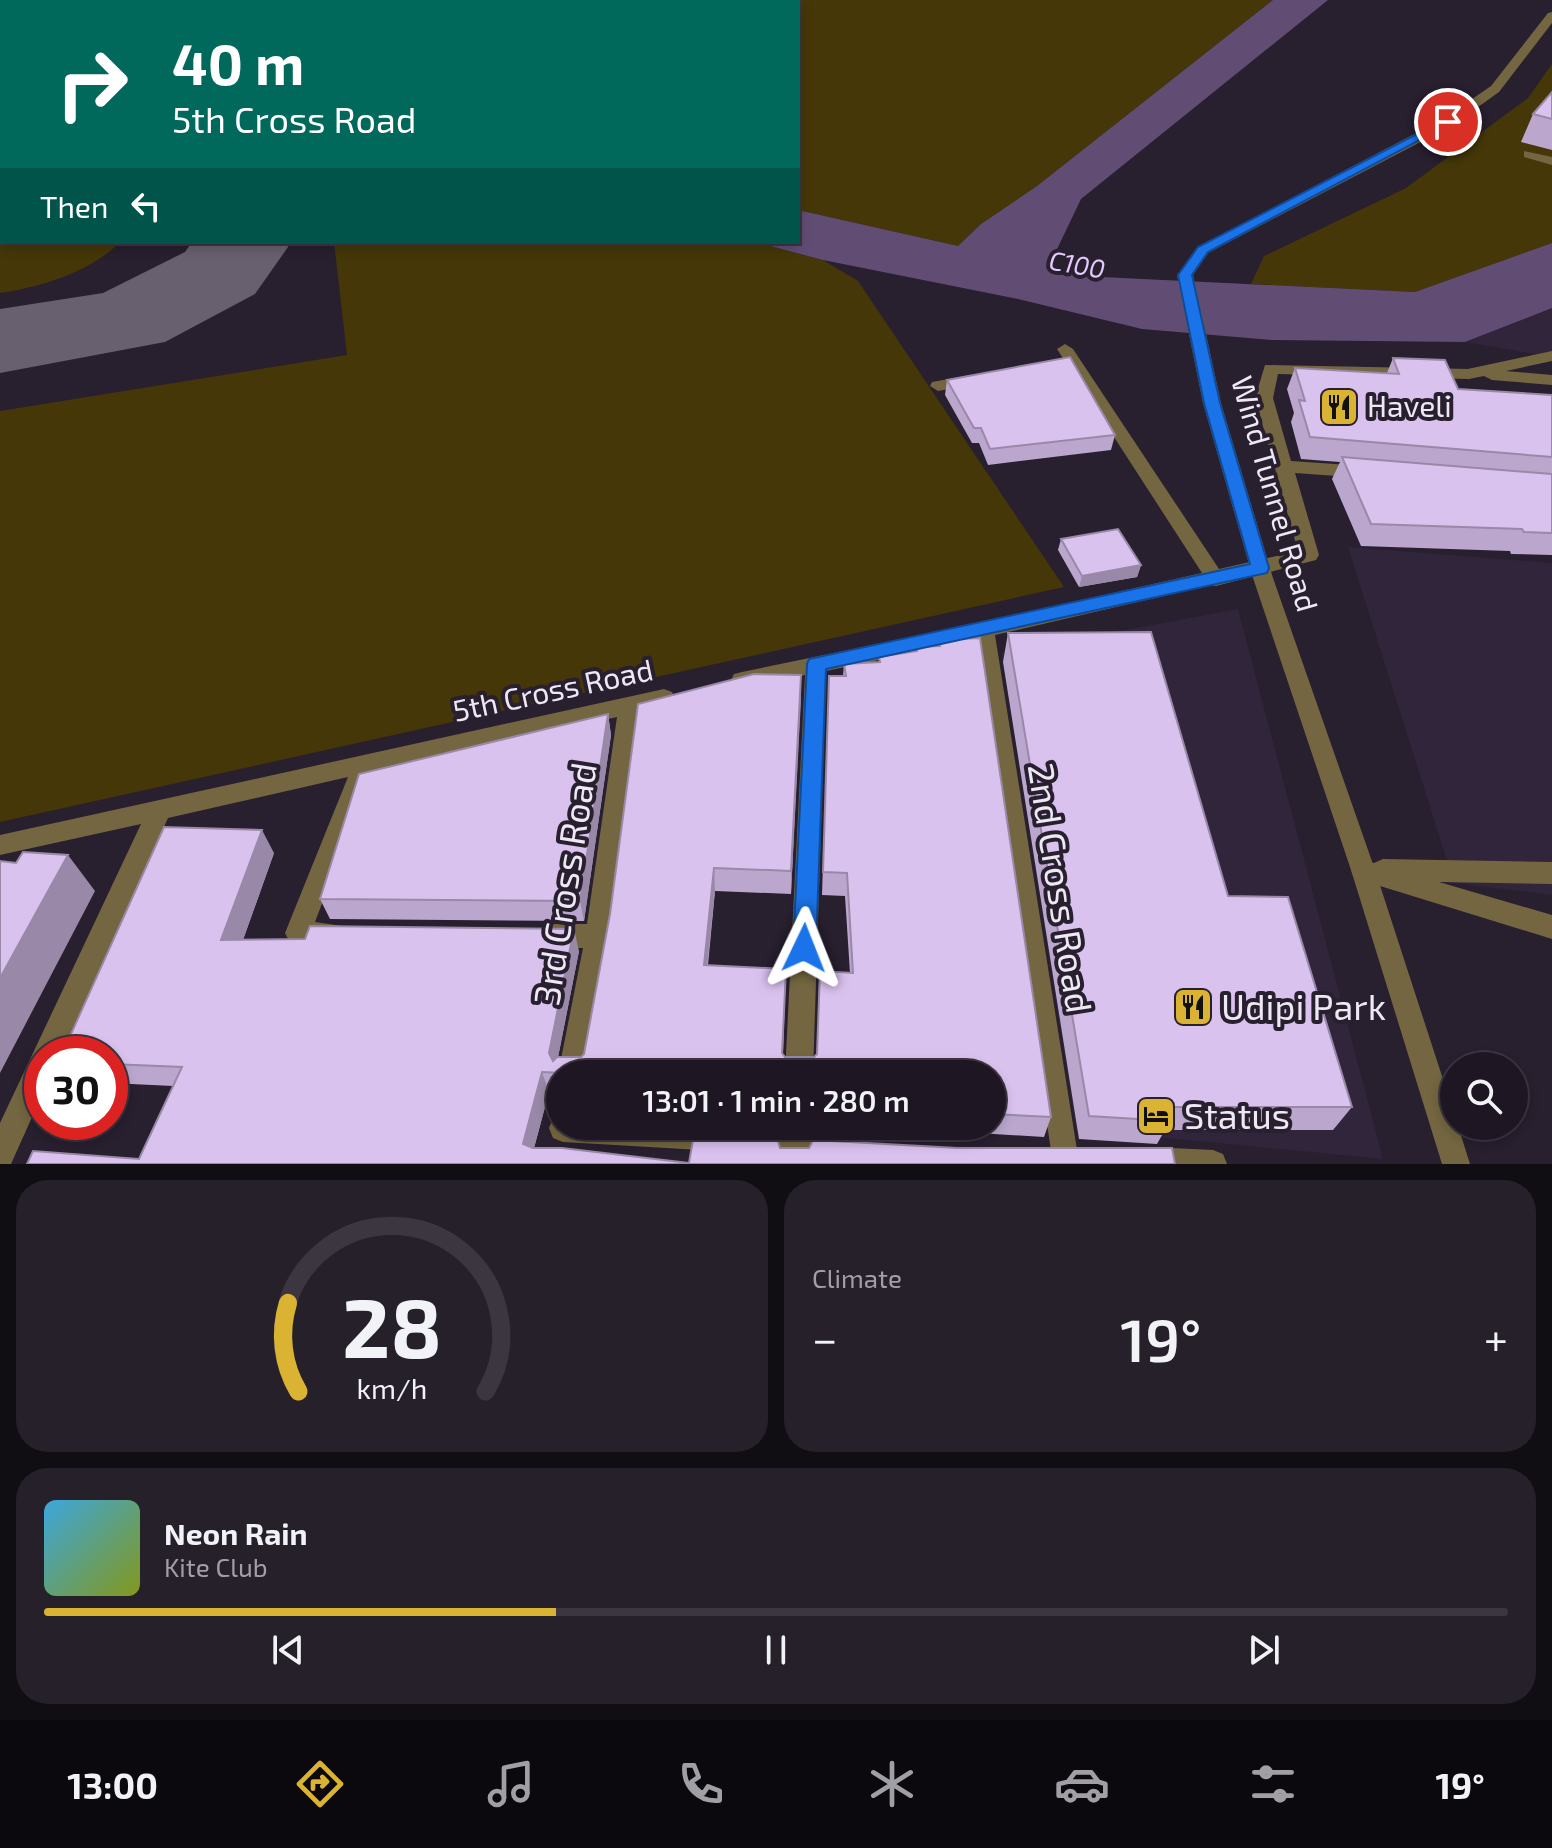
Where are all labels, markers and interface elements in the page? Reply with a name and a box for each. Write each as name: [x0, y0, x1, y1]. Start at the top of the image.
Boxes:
text: 40 m: [172, 29, 304, 96]
icon: right: [40, 32, 144, 136]
pin: [1414, 88, 1482, 156]
text: 5th Cross Road: [172, 97, 416, 140]
icon: arrive: [1426, 100, 1470, 144]
icon: left: [124, 184, 168, 228]
text: Then: [40, 188, 108, 224]
water label: C100: [1047, 243, 1108, 284]
street label: Wind Tunnel Road: [1225, 372, 1327, 615]
restaurant icon: Haveli: [1318, 386, 1360, 428]
place label: Haveli: [1367, 387, 1452, 423]
street label: 5th Cross Road: [449, 650, 656, 728]
street label: 3rd Cross Road: [523, 759, 604, 1008]
street label: 2nd Cross Road: [1021, 760, 1102, 1016]
position arrow: [762, 906, 846, 990]
place label: Udipi Park: [1221, 984, 1386, 1027]
restaurant icon: Udipi Park: [1172, 986, 1214, 1028]
speed limit sign: 30: [24, 1036, 128, 1140]
map controls: [1440, 1052, 1528, 1140]
button: search: [1440, 1052, 1528, 1140]
text: 13:01 · 1 min · 280 m: [642, 1082, 910, 1118]
place label: Status: [1184, 1093, 1290, 1136]
hotel icon: Status: [1135, 1095, 1177, 1137]
text: Climate: [812, 1262, 902, 1293]
text: 28: [342, 1275, 442, 1375]
text: 19°: [1120, 1302, 1201, 1374]
text: −: [812, 1311, 838, 1364]
text: +: [1484, 1311, 1508, 1364]
text: km/h: [357, 1370, 427, 1405]
text: Neon Rain: [164, 1515, 308, 1551]
text: Kite Club: [164, 1551, 268, 1582]
icon: previous: [266, 1628, 310, 1672]
icon: pause: [754, 1628, 798, 1672]
icon: next: [1242, 1628, 1286, 1672]
icon: directions: [292, 1756, 348, 1812]
icon: music: [483, 1756, 539, 1812]
icon: phone: [673, 1756, 729, 1812]
icon: climate: [864, 1756, 920, 1812]
icon: car: [1054, 1756, 1110, 1812]
icon: filters: [1245, 1756, 1301, 1812]
text: 13:00: [67, 1763, 158, 1806]
text: 19°: [1436, 1763, 1485, 1806]

